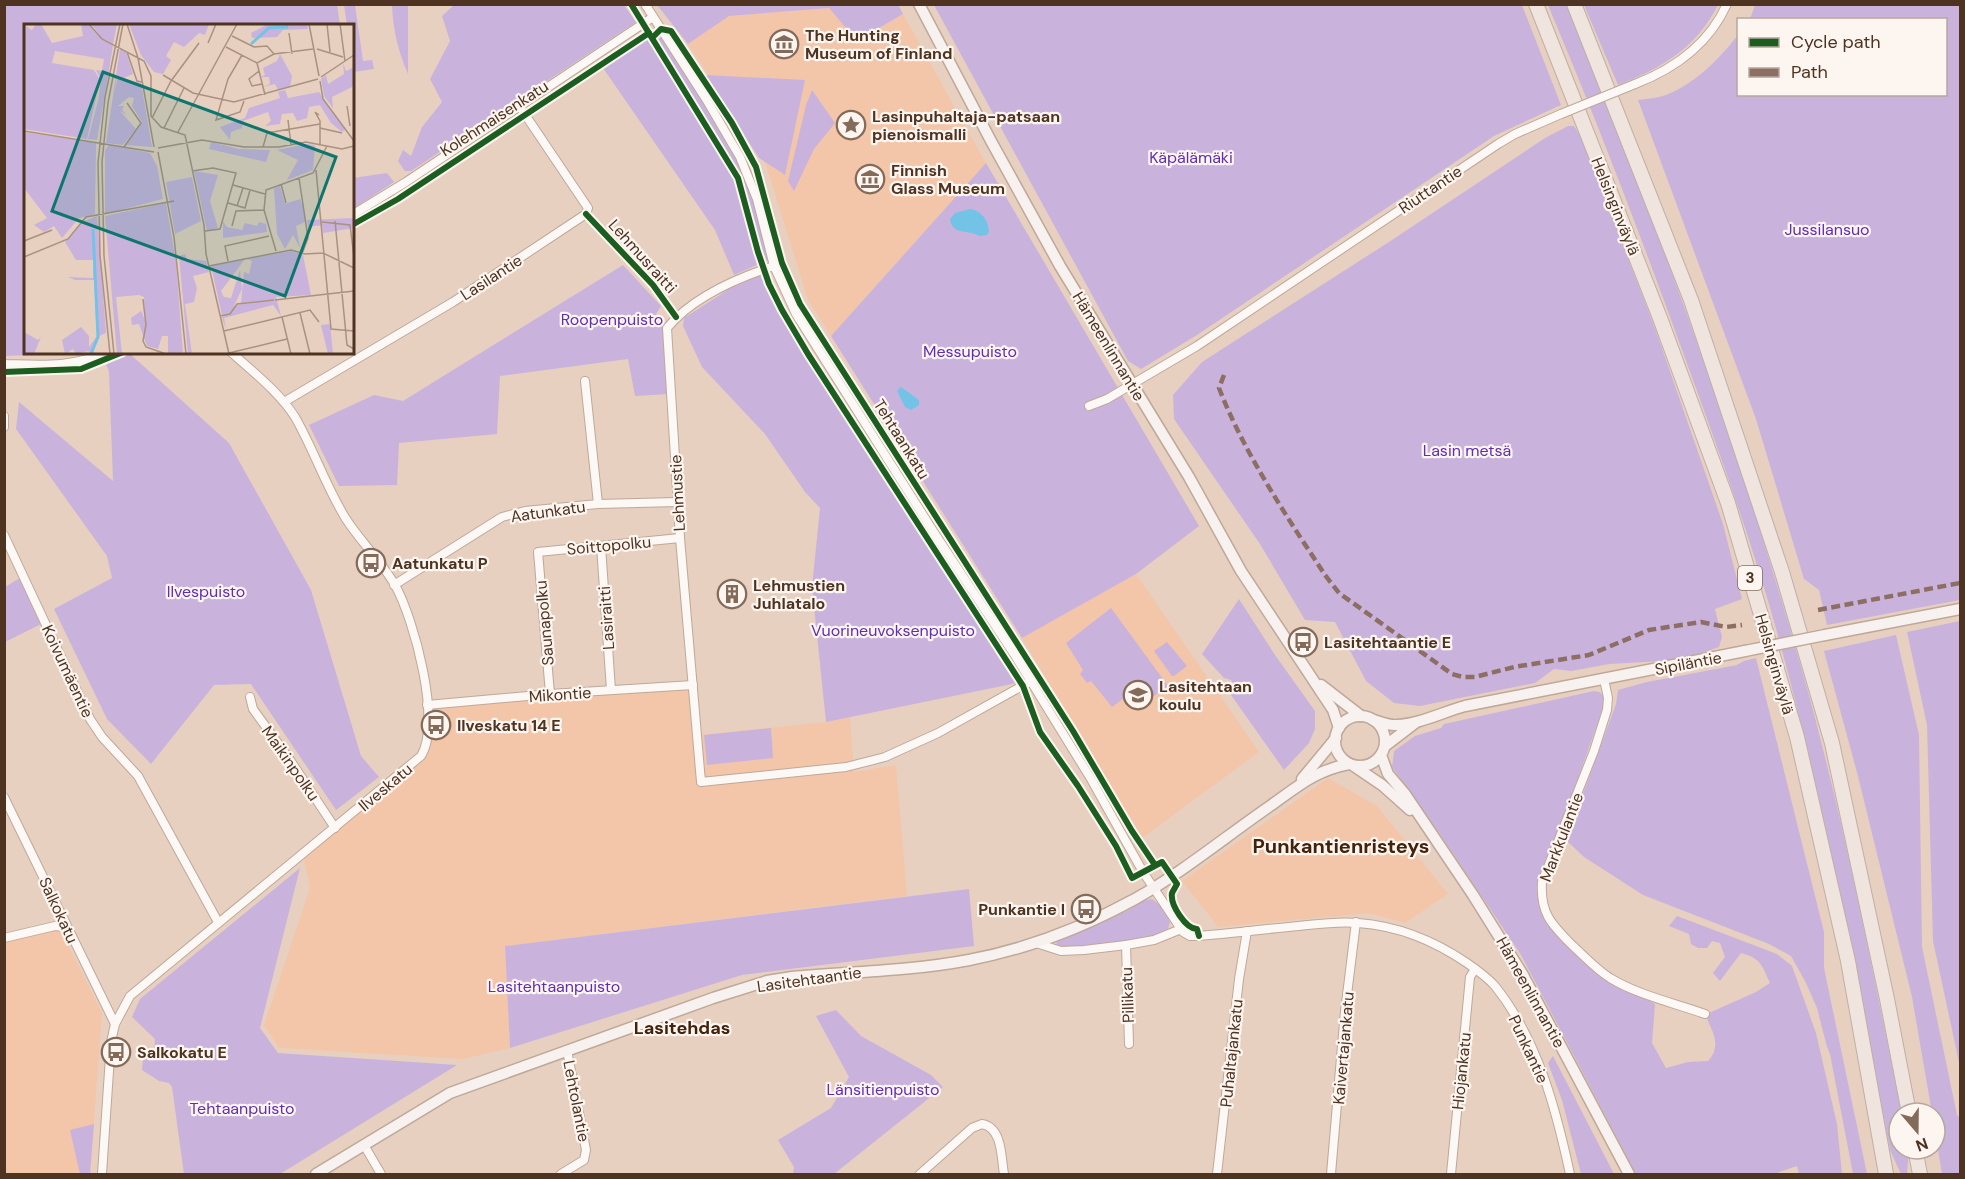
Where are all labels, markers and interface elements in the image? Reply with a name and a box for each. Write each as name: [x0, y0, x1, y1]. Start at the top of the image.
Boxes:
legend: [1737, 18, 1947, 96]
inset map: [24, 24, 354, 354]
place label: The Hunting Museum of Finland: [805, 25, 952, 64]
museum icon: The Hunting Museum of Finland: [768, 28, 800, 60]
text: Cycle path: [1791, 30, 1881, 54]
text: Path: [1791, 60, 1828, 84]
street label: Kolehmaisenkatu: [436, 76, 552, 161]
place label: Lasinpuhaltaja-patsaan pienoismalli: [872, 106, 1060, 145]
place icon: Lasinpuhaltaja-patsaan pienoismalli: [835, 109, 867, 141]
park label: Käpälämäki: [1149, 147, 1233, 168]
street label: Helsinginväylä: [1586, 154, 1645, 258]
place label: Finnish Glass Museum: [891, 160, 1005, 199]
street label: Riuttantie: [1394, 161, 1466, 218]
museum icon: Finnish Glass Museum: [854, 163, 886, 195]
street label: Lehmusraitti: [604, 215, 681, 298]
park label: Jussilansuo: [1784, 219, 1870, 240]
street label: Lasilantie: [456, 250, 526, 305]
street label: Hämeenlinnantie: [1068, 288, 1150, 405]
park label: Roopenpuisto: [561, 309, 663, 330]
park label: Messupuisto: [923, 341, 1017, 362]
street label: Tehtaankatu: [869, 395, 934, 483]
park label: Lasin metsä: [1423, 440, 1511, 461]
street label: Lehmustie: [665, 454, 690, 532]
street label: Aatunkatu: [509, 496, 587, 527]
street label: Soittopolku: [566, 531, 652, 560]
bus stop icon: Aatunkatu P: [355, 547, 387, 579]
place label: Aatunkatu P: [392, 553, 488, 574]
road number: 3: [1738, 566, 1762, 590]
place label: Lehmustien Juhlatalo: [753, 575, 845, 614]
building icon: Lehmustien Juhlatalo: [716, 578, 748, 610]
street label: Saunapolku: [530, 580, 559, 666]
park label: Ilvespuisto: [167, 581, 245, 602]
street label: Lasiraitti: [594, 585, 619, 651]
street label: Helsinginväylä: [1750, 611, 1799, 717]
park label: Vuorineuvoksenpuisto: [811, 620, 975, 641]
street label: Koivumäentie: [37, 621, 98, 721]
bus stop icon: Lasitehtaantie E: [1287, 626, 1319, 658]
place label: Lasitehtaantie E: [1324, 632, 1451, 653]
street label: Sipiläntie: [1653, 647, 1723, 680]
place label: Lasitehtaan koulu: [1159, 676, 1252, 715]
school or university icon: Lasitehtaan koulu: [1122, 679, 1154, 711]
street label: Mikontie: [528, 682, 592, 707]
bus stop icon: Ilveskatu 14 E: [420, 709, 452, 741]
place label: Ilveskatu 14 E: [457, 715, 561, 736]
street label: Maikinpolku: [257, 721, 324, 805]
street label: Ilveskatu: [354, 759, 417, 816]
street label: Markkulantie: [1535, 790, 1588, 885]
district label: Punkantienristeys: [1253, 833, 1429, 859]
street label: Salkokatu: [34, 874, 83, 947]
bus stop icon: Punkantie I: [1070, 893, 1102, 925]
place label: Punkantie I: [978, 899, 1065, 920]
street label: Hämeenlinnantie: [1491, 933, 1570, 1052]
street label: Lasitehtaantie: [755, 962, 863, 997]
street label: Pillikatu: [1116, 967, 1139, 1023]
park label: Lasitehtaanpuisto: [488, 976, 620, 997]
street label: Kaivertajankatu: [1328, 991, 1359, 1105]
street label: Puhaltajankatu: [1215, 998, 1248, 1108]
street label: Punkantie: [1504, 1012, 1553, 1087]
district label: Lasitehdas: [634, 1016, 730, 1040]
street label: Hiojankatu: [1447, 1031, 1476, 1111]
bus stop icon: Salkokatu E: [100, 1036, 132, 1068]
place label: Salkokatu E: [137, 1042, 227, 1063]
street label: Lehtolantie: [558, 1059, 595, 1144]
park label: Länsitienpuisto: [827, 1079, 939, 1100]
park label: Tehtaanpuisto: [190, 1098, 294, 1119]
north arrow: [1887, 1101, 1947, 1161]
text: N: [1913, 1133, 1931, 1156]

